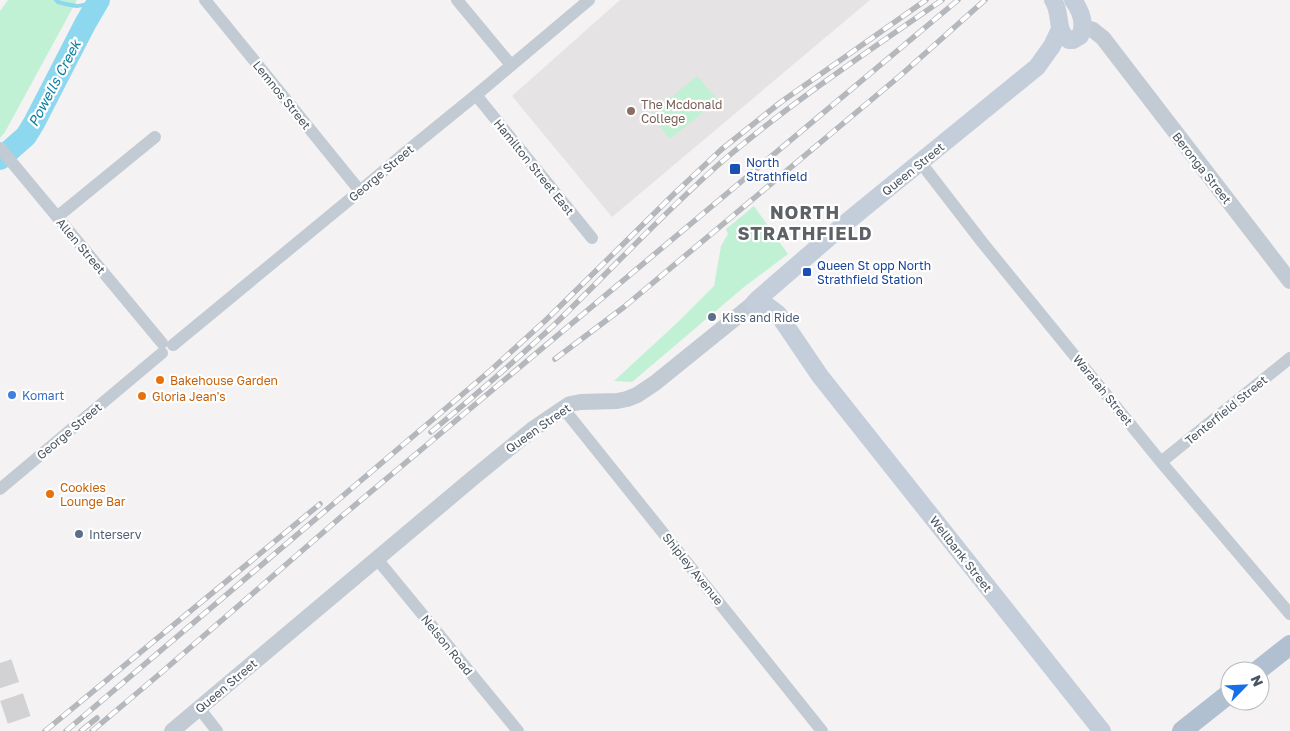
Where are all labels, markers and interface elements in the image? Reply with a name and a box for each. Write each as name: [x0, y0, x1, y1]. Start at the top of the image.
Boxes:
water label: Powells Creek: [24, 35, 85, 129]
street label: Lemnos Street: [250, 58, 314, 132]
place label: The Mcdonald College: [641, 97, 722, 126]
marker: The Mcdonald College: [625, 105, 637, 117]
street label: Hamilton Street East: [491, 116, 578, 218]
street label: Beronga Street: [1169, 129, 1235, 207]
street label: Queen Street: [879, 139, 947, 199]
street label: George Street: [346, 141, 417, 204]
place label: North Strathfield: [746, 155, 807, 184]
marker: North Strathfield: [728, 162, 742, 176]
district label: NORTH STRATHFIELD: [737, 201, 873, 244]
street label: Allen Street: [53, 215, 109, 277]
place label: Queen St opp North Strathfield Station: [817, 258, 931, 287]
marker: Queen St opp North Strathfield Station: [801, 266, 813, 278]
place label: Kiss and Ride: [722, 310, 800, 325]
marker: Kiss and Ride: [706, 311, 718, 323]
street label: Waratah Street: [1070, 352, 1136, 428]
street label: Tenterfield Street: [1182, 372, 1270, 448]
place label: Bakehouse Garden: [170, 373, 278, 388]
marker: Bakehouse Garden: [154, 374, 166, 386]
place label: Komart: [22, 388, 65, 403]
marker: Komart: [6, 389, 18, 401]
place label: Gloria Jean's: [152, 389, 226, 404]
marker: Gloria Jean's: [136, 390, 148, 402]
street label: George Street: [34, 399, 105, 462]
street label: Queen Street: [503, 400, 574, 456]
place label: Cookies Lounge Bar: [60, 480, 126, 509]
marker: Cookies Lounge Bar: [44, 488, 56, 500]
street label: Wellbank Street: [927, 513, 996, 595]
place label: Interserv: [89, 527, 142, 542]
marker: Interserv: [73, 528, 85, 540]
street label: Shipley Avenue: [659, 530, 727, 608]
street label: Nelson Road: [418, 612, 476, 678]
street label: Queen Street: [192, 656, 260, 716]
north arrow: [1220, 661, 1270, 711]
text: N: [1247, 672, 1267, 689]

